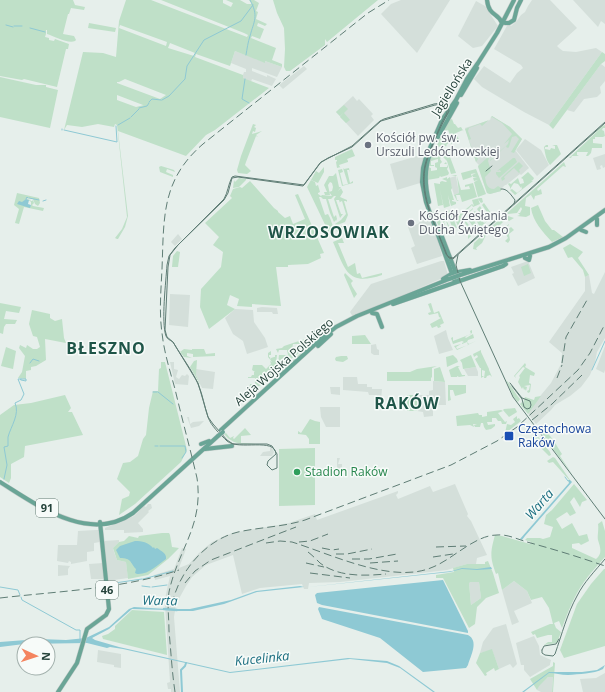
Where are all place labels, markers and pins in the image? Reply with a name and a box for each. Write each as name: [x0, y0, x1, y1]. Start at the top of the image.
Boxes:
place label: Kościół pw. św. Urszuli Ledóchowskiej: [376, 129, 500, 160]
marker: Kościół pw. św. Urszuli Ledóchowskiej: [363, 140, 373, 150]
place label: Kościół Zesłania Ducha Świętego: [419, 207, 508, 238]
marker: Kościół Zesłania Ducha Świętego: [406, 218, 416, 228]
place label: Częstochowa Raków: [518, 420, 591, 451]
marker: Częstochowa Raków: [503, 430, 515, 442]
place label: Stadion Raków: [305, 463, 388, 480]
marker: Stadion Raków: [292, 467, 302, 477]

